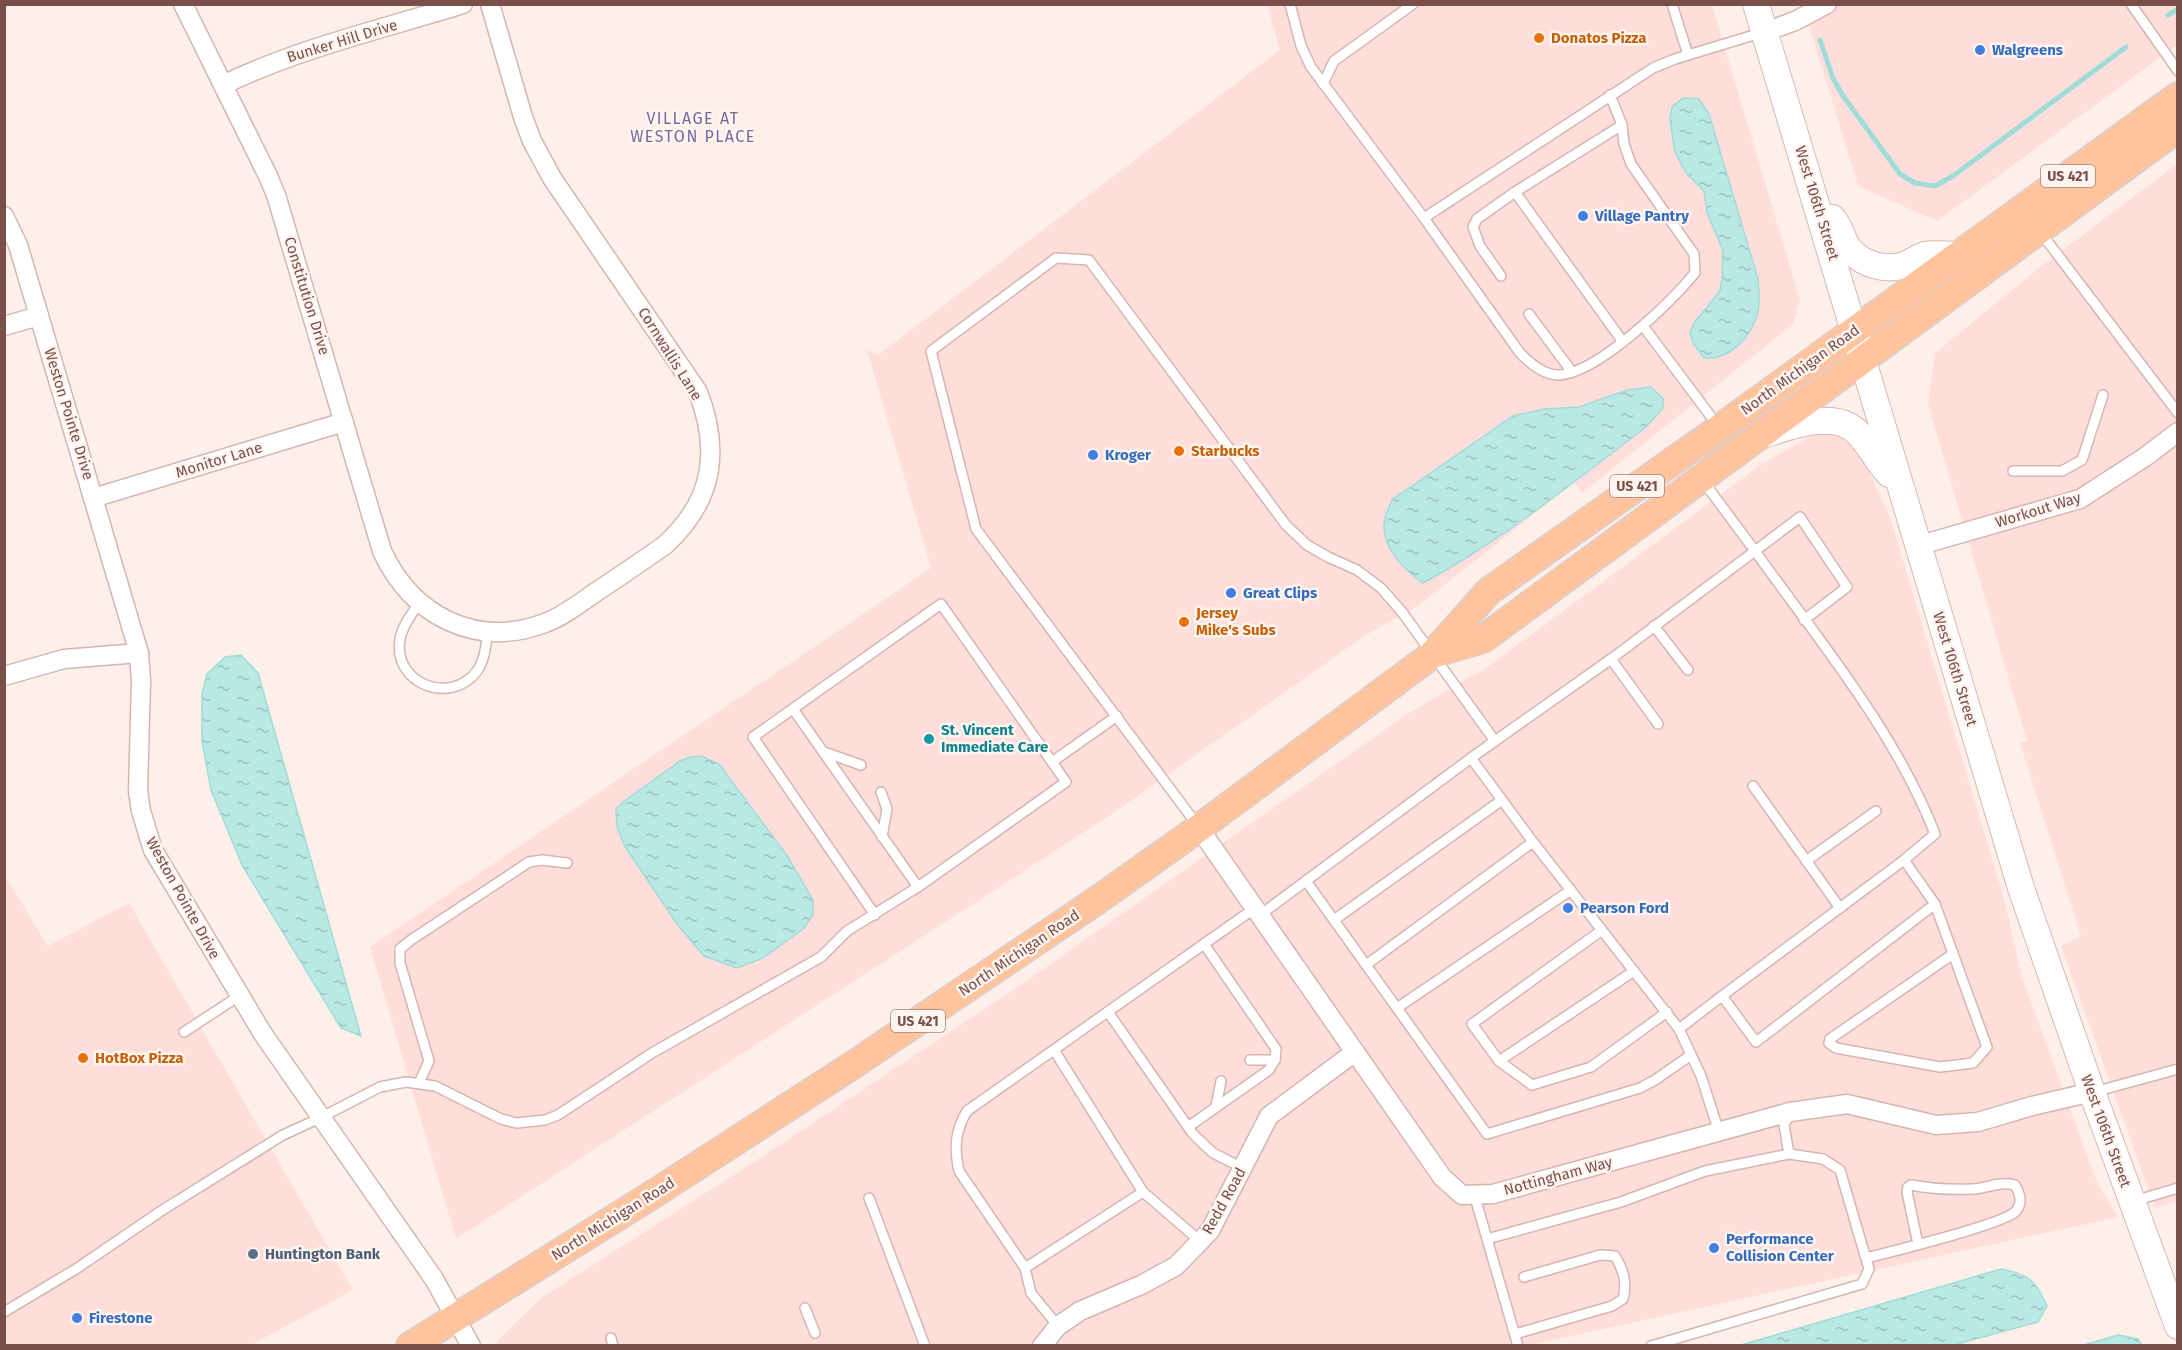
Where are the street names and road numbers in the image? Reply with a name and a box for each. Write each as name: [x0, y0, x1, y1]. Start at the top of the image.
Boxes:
street label: Bunker Hill Drive: [285, 16, 399, 66]
street label: West 106th Street: [1791, 144, 1843, 263]
road number: US 421: [2041, 165, 2095, 187]
street label: Constitution Drive: [280, 235, 334, 357]
street label: Cornwallis Lane: [634, 304, 706, 404]
street label: North Michigan Road: [1737, 321, 1863, 419]
street label: Weston Pointe Drive: [40, 346, 98, 482]
street label: Monitor Lane: [174, 438, 264, 482]
road number: US 421: [1610, 475, 1664, 497]
street label: Workout Way: [1993, 488, 2084, 532]
street label: West 106th Street: [1929, 610, 1981, 729]
street label: Weston Pointe Drive: [142, 834, 224, 962]
street label: North Michigan Road: [955, 906, 1083, 1000]
road number: US 421: [891, 1010, 945, 1032]
street label: West 106th Street: [2077, 1072, 2135, 1190]
street label: Nottingham Way: [1502, 1153, 1615, 1199]
street label: Redd Road: [1198, 1164, 1250, 1238]
street label: North Michigan Road: [548, 1174, 678, 1264]

